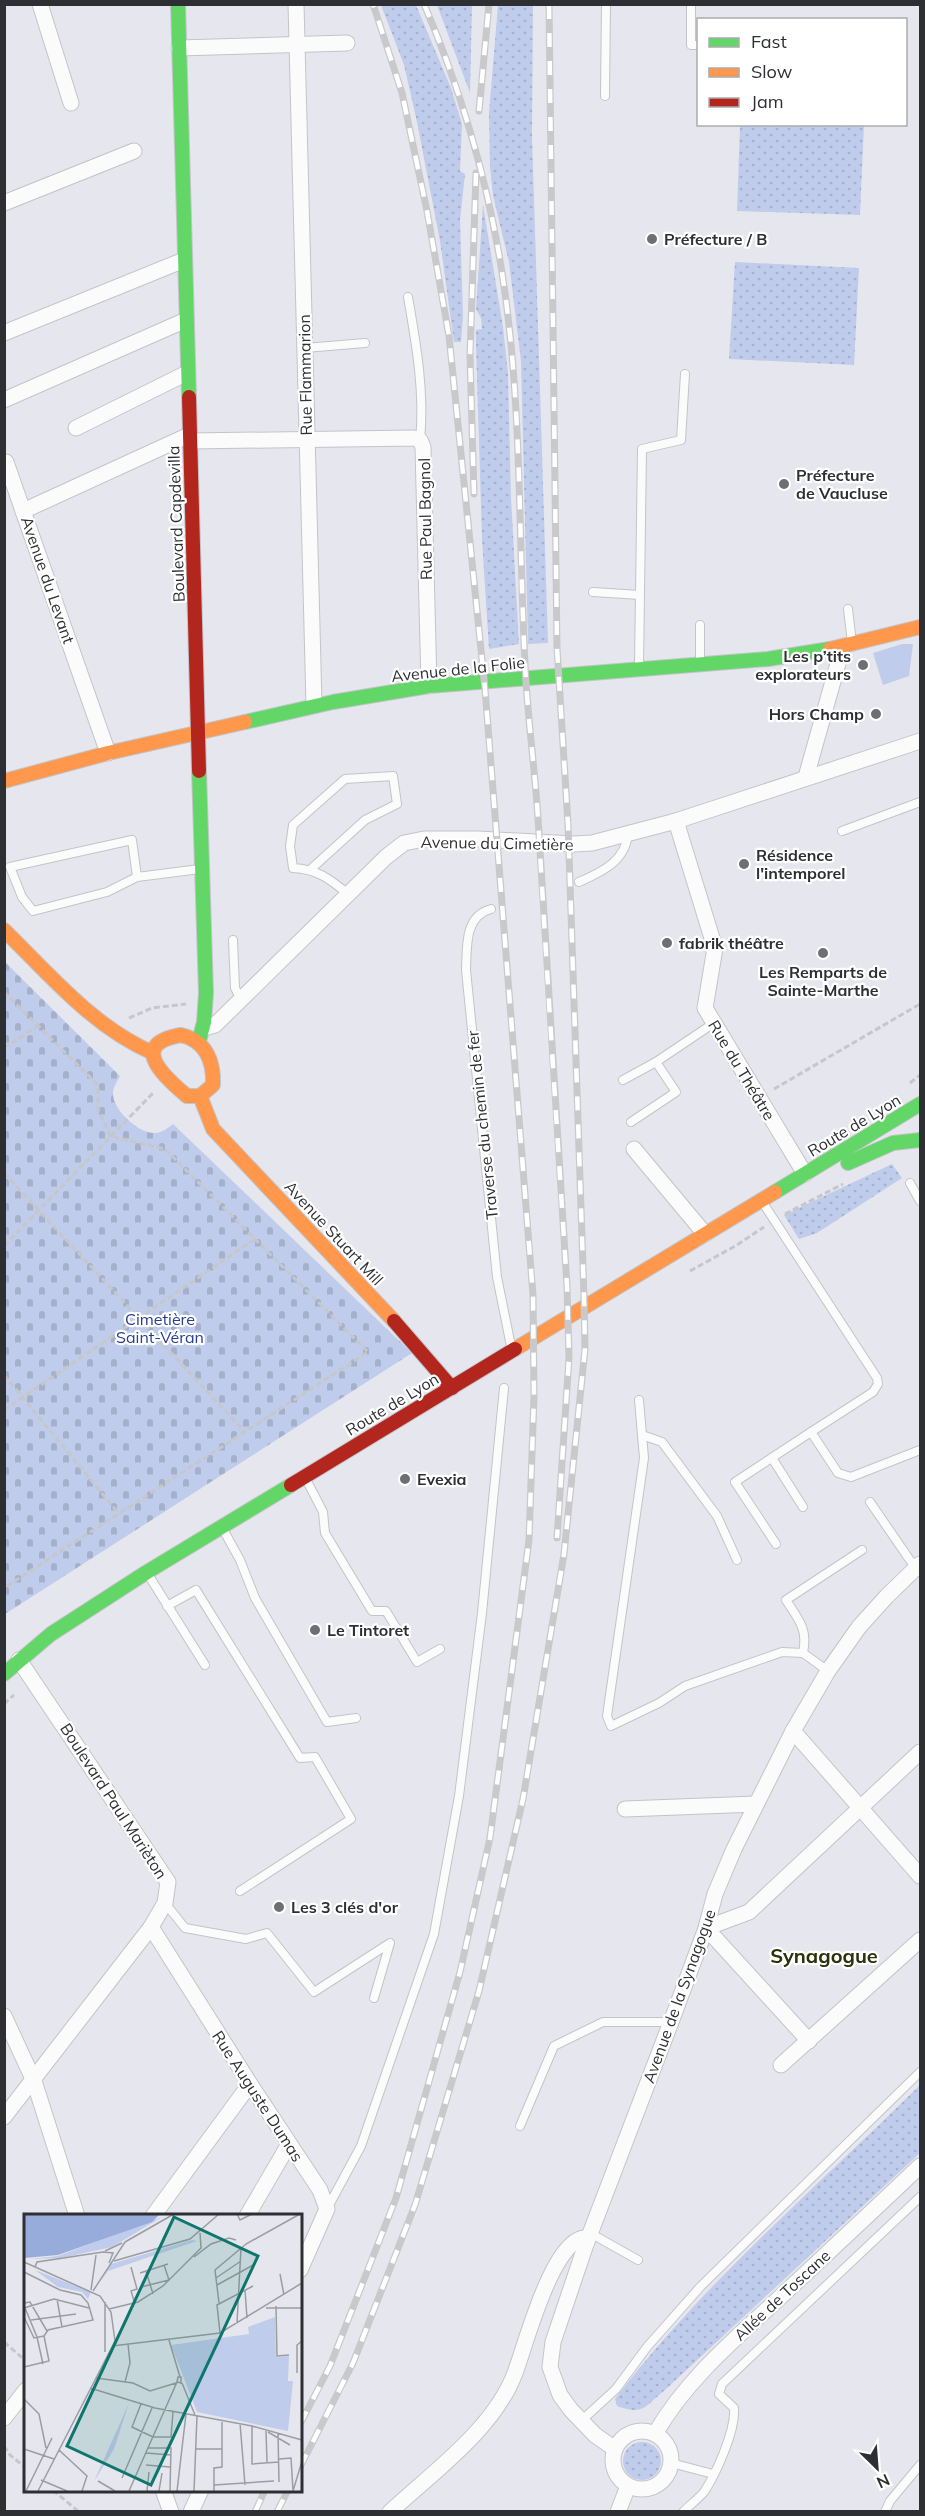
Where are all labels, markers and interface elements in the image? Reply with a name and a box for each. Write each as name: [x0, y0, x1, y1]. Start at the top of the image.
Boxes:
legend: [697, 18, 907, 126]
text: Fast: [751, 30, 787, 53]
text: Slow: [751, 60, 793, 83]
text: Jam: [751, 90, 784, 113]
place label: Préfecture / B: [664, 229, 767, 249]
marker: Préfecture / B: [645, 232, 659, 246]
street label: Rue Flammarion: [294, 314, 316, 436]
street label: Boulevard Capdevilla: [163, 445, 189, 603]
street label: Rue Paul Bagnol: [414, 458, 436, 580]
place label: Préfecture de Vaucluse: [796, 465, 888, 503]
marker: Préfecture de Vaucluse: [777, 477, 791, 491]
street label: Avenue du Levant: [17, 514, 79, 647]
place label: Les p’tits explorateurs: [755, 646, 851, 684]
street label: Avenue de la Folie: [390, 652, 526, 686]
marker: Les p’tits explorateurs: [856, 658, 870, 672]
place label: Hors Champ: [769, 704, 864, 724]
marker: Hors Champ: [869, 707, 883, 721]
street label: Avenue du Cimetière: [420, 832, 574, 854]
place label: Résidence l'intemporel: [756, 845, 846, 883]
marker: Résidence l'intemporel: [737, 857, 751, 871]
place label: fabrik théâtre: [679, 933, 784, 953]
marker: fabrik théâtre: [660, 936, 674, 950]
marker: Les Remparts de Sainte-Marthe: [816, 946, 830, 960]
place label: Les Remparts de Sainte-Marthe: [759, 962, 887, 1000]
street label: Rue du Théâtre: [704, 1016, 780, 1124]
street label: Traverse du chemin de fer: [462, 1029, 502, 1220]
street label: Route de Lyon: [804, 1089, 904, 1161]
street label: Avenue Stuart Mill: [280, 1177, 388, 1289]
park label: Cimetière Saint-Véran: [116, 1309, 204, 1347]
street label: Route de Lyon: [342, 1368, 442, 1440]
place label: Evexia: [417, 1469, 467, 1489]
marker: Evexia: [398, 1472, 412, 1486]
place label: Le Tintoret: [327, 1620, 409, 1640]
marker: Le Tintoret: [308, 1623, 322, 1637]
street label: Boulevard Paul Marièton: [56, 1719, 172, 1883]
place label: Les 3 clés d'or: [291, 1897, 399, 1917]
marker: Les 3 clés d'or: [272, 1900, 286, 1914]
street label: Avenue de la Synagogue: [638, 1906, 720, 2086]
district label: Synagogue: [770, 1943, 878, 1968]
street label: Rue Auguste Dumas: [208, 2027, 308, 2165]
inset map: [24, 2214, 302, 2492]
street label: Allée de Toscane: [730, 2245, 834, 2345]
north arrow: [847, 2438, 907, 2498]
text: N: [874, 2470, 893, 2493]

